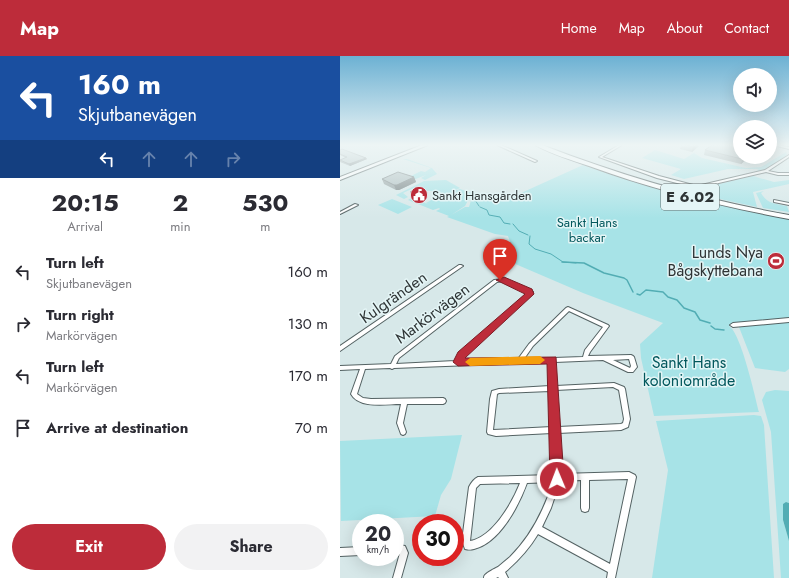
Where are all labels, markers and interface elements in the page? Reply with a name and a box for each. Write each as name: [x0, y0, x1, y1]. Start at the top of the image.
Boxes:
text: Map: [20, 15, 59, 42]
text: Home: [561, 18, 597, 38]
text: Map: [619, 18, 645, 38]
text: About: [667, 18, 702, 38]
text: Contact: [724, 18, 769, 38]
text: 160 m: [78, 64, 161, 105]
map controls: [733, 68, 777, 164]
button: sound: [733, 68, 777, 112]
icon: left: [12, 72, 64, 124]
text: Skjutbanevägen: [78, 102, 197, 128]
button: layers: [733, 120, 777, 164]
icon: left: [96, 148, 118, 170]
icon: ahead: [138, 148, 160, 170]
icon: ahead: [180, 148, 202, 170]
icon: right: [222, 148, 244, 170]
road number: E 6.02: [661, 184, 719, 210]
text: 20:15: [52, 185, 119, 220]
text: 2: [172, 185, 188, 220]
text: 530: [242, 185, 288, 220]
public building icon: Sankt Hansgården: [409, 185, 429, 205]
place label: Sankt Hansgården: [432, 186, 532, 205]
park label: Sankt Hans backar: [557, 213, 617, 247]
text: Arrival: [67, 217, 103, 236]
text: min: [170, 217, 191, 236]
text: m: [260, 217, 270, 236]
pin: [483, 239, 517, 280]
place label: Lunds Nya Bågskyttebana: [668, 241, 763, 282]
icon: arrive: [489, 245, 511, 267]
sports icon: Lunds Nya Bågskyttebana: [766, 251, 786, 271]
text: Turn left: [46, 252, 104, 274]
icon: left: [12, 261, 34, 283]
text: 160 m: [287, 261, 328, 283]
street label: Kulgränden: [355, 266, 431, 329]
text: Skjutbanevägen: [46, 274, 132, 293]
street label: Markörvägen: [390, 278, 474, 349]
text: Turn right: [46, 304, 114, 326]
icon: right: [12, 313, 34, 335]
text: 130 m: [288, 313, 328, 335]
text: Markörvägen: [46, 326, 118, 345]
park label: Sankt Hans koloniområde: [643, 351, 735, 392]
text: Turn left: [46, 356, 104, 378]
icon: left: [12, 365, 34, 387]
text: 170 m: [288, 365, 328, 387]
text: Markörvägen: [46, 378, 118, 397]
icon: arrive: [12, 417, 34, 439]
text: Arrive at destination: [46, 417, 188, 439]
text: 70 m: [295, 417, 328, 439]
position arrow: [536, 458, 578, 500]
speed limit sign: 30: [412, 514, 464, 566]
text: 20: [365, 520, 391, 549]
button: Exit: [12, 524, 166, 570]
button: Share: [174, 524, 328, 570]
text: km/h: [367, 542, 389, 557]

